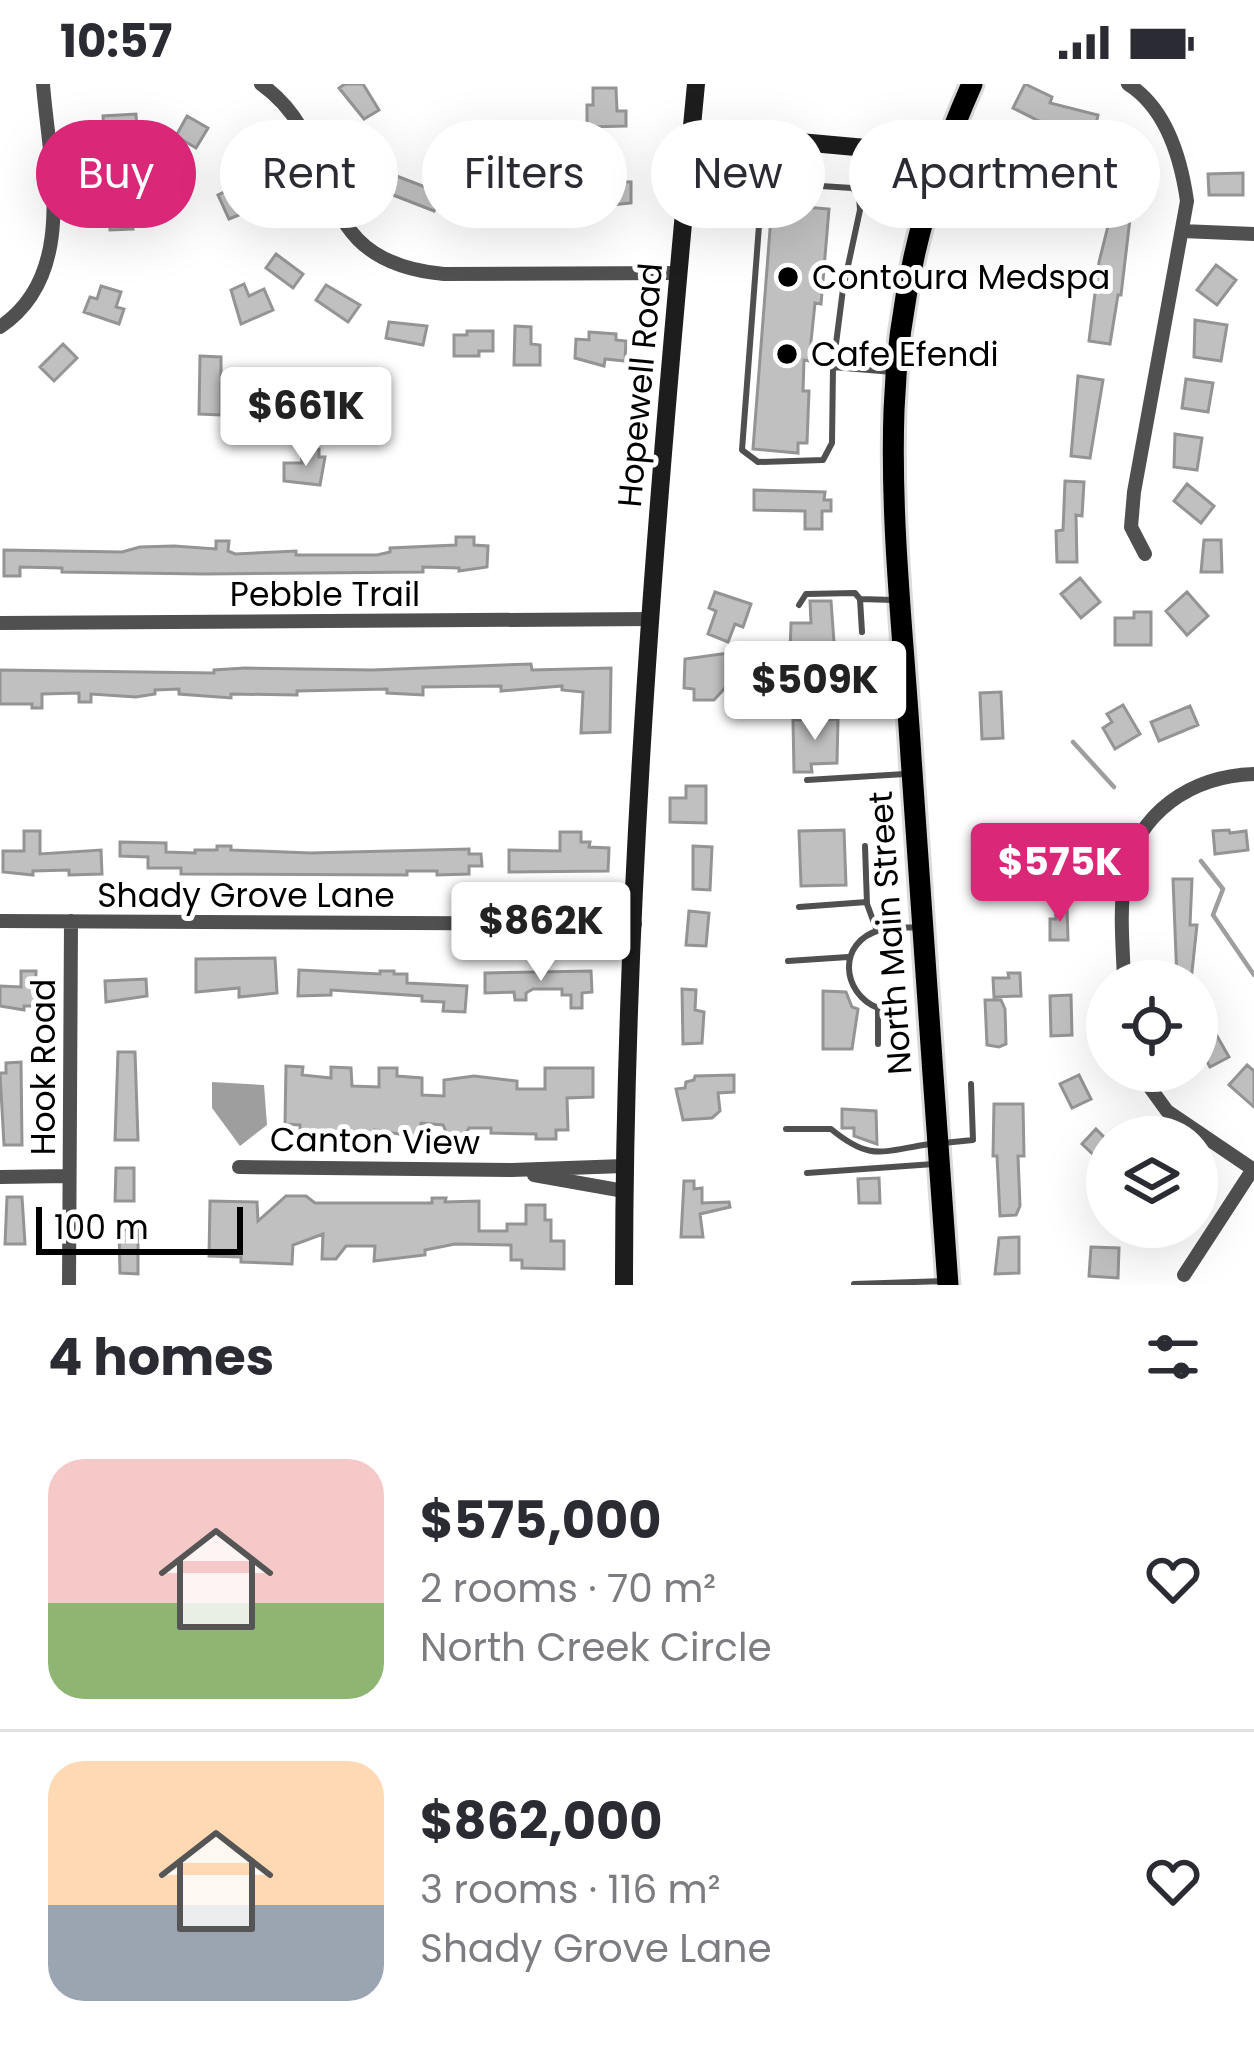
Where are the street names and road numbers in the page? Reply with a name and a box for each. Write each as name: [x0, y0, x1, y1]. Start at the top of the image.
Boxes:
street label: Hopewell Road: [606, 261, 674, 509]
street label: Pebble Trail: [230, 571, 420, 618]
street label: North Main Street: [857, 790, 923, 1076]
street label: Shady Grove Lane: [97, 872, 395, 919]
street label: Hook Road: [20, 979, 67, 1155]
street label: Canton View: [270, 1116, 480, 1166]

